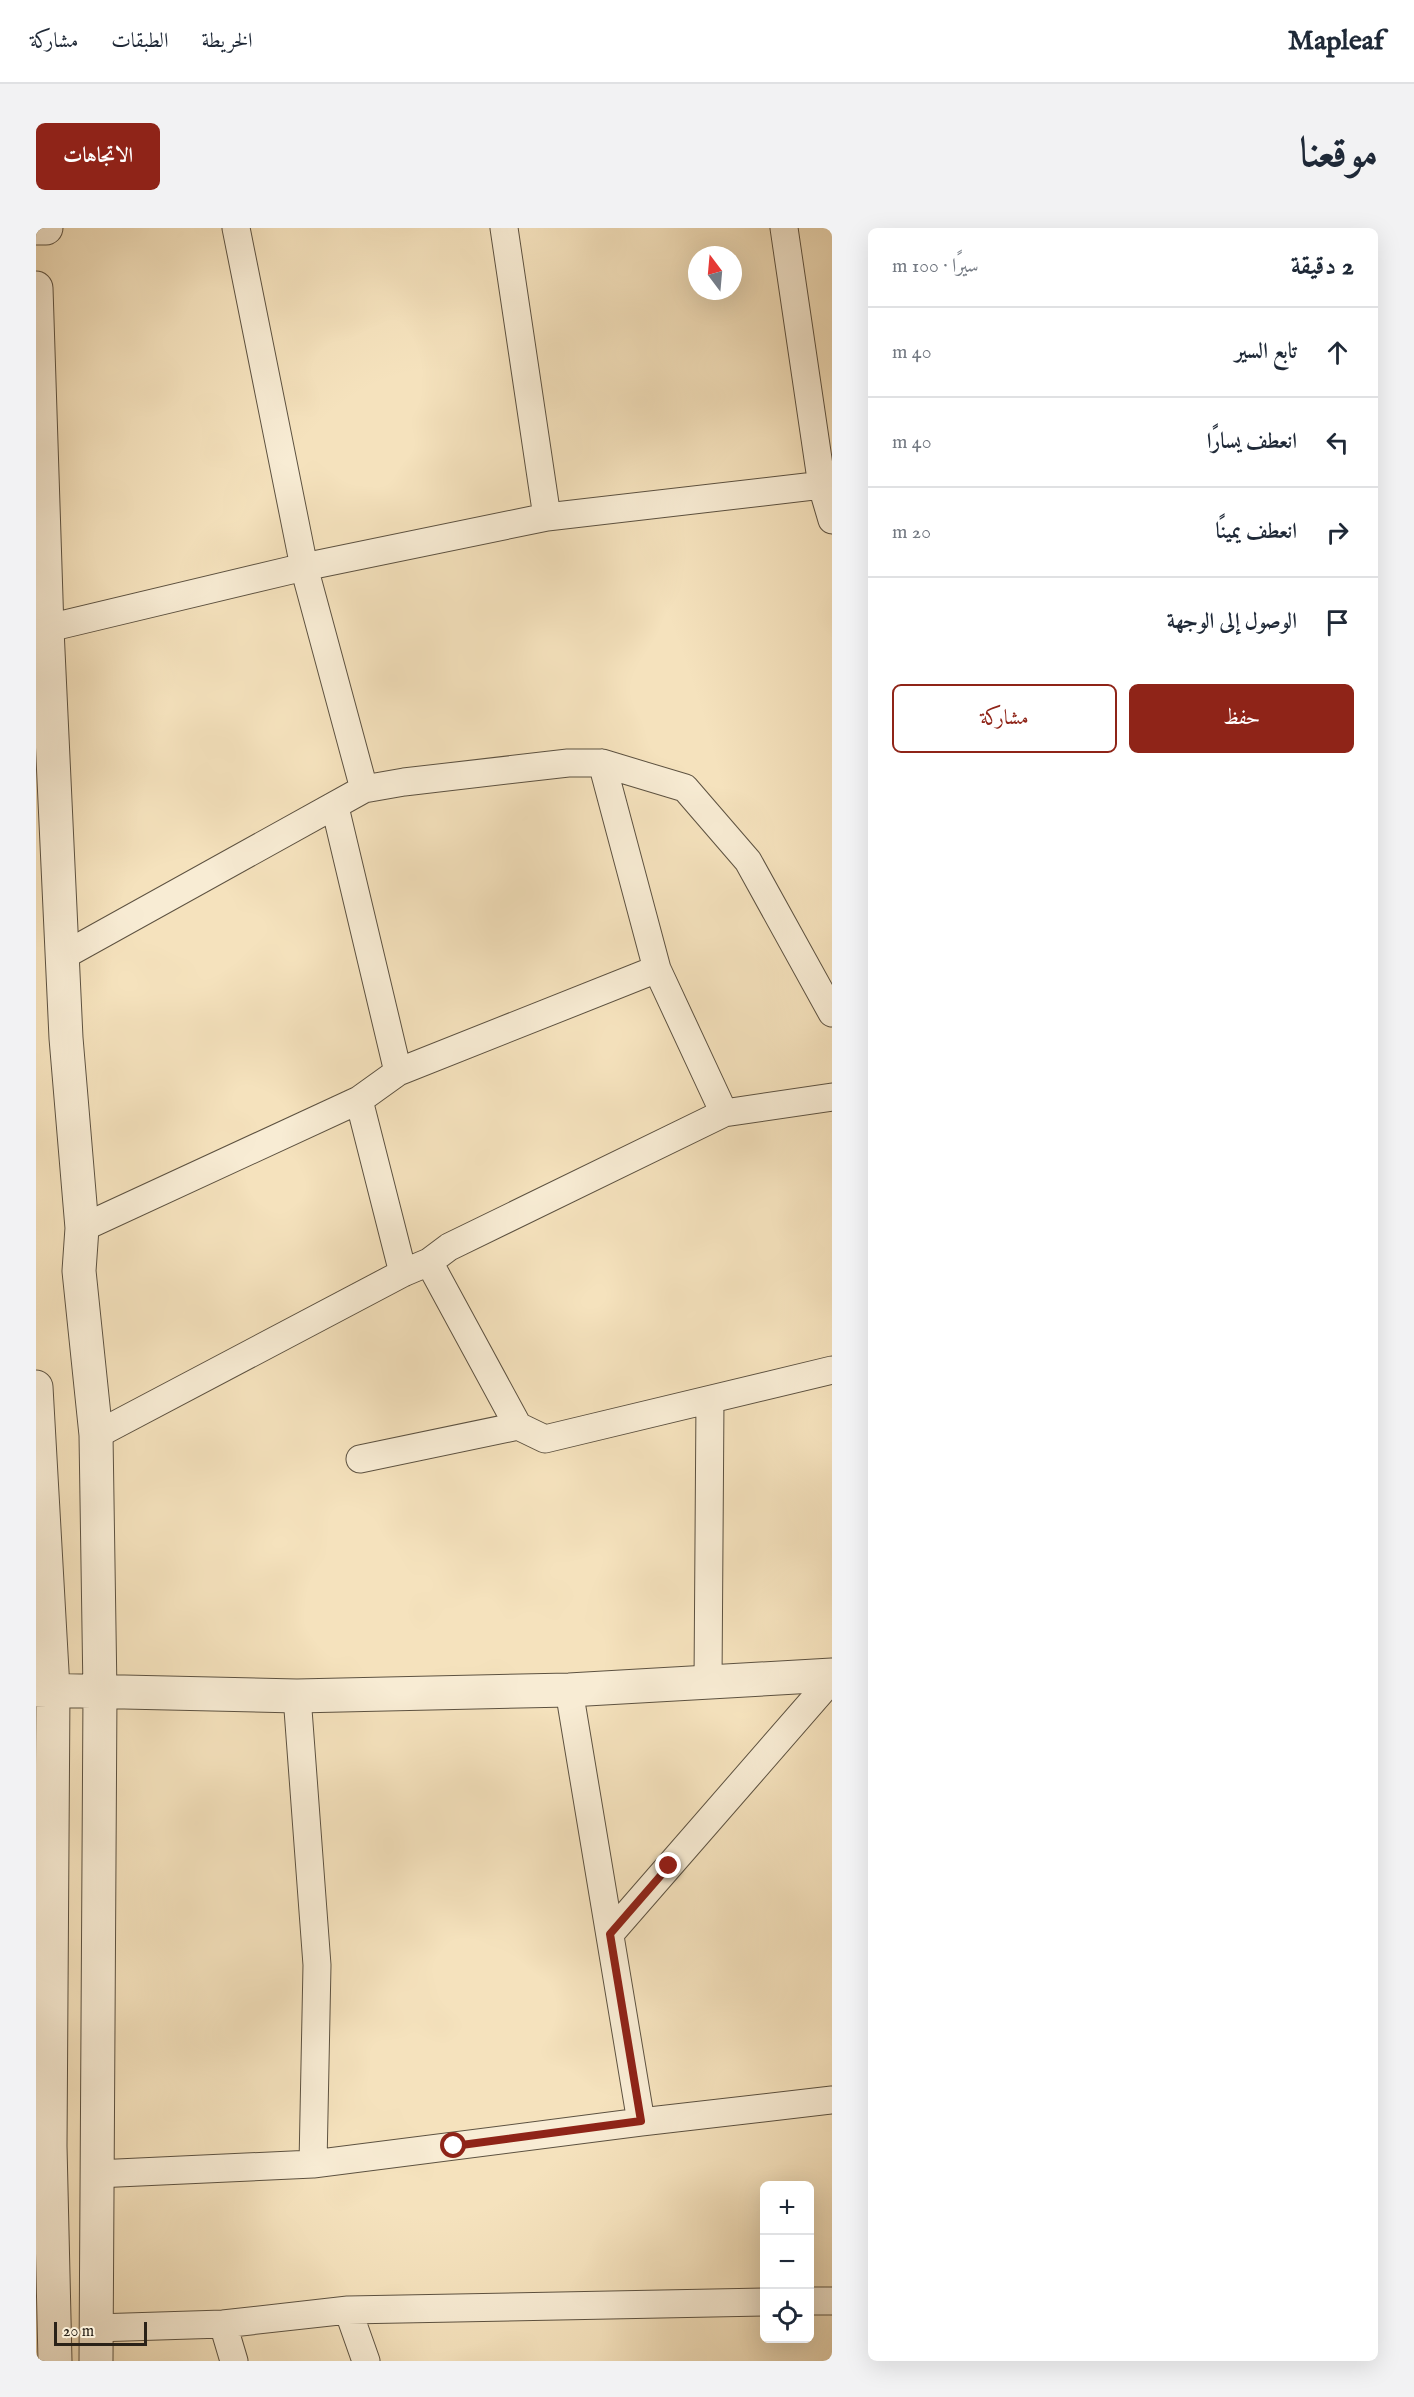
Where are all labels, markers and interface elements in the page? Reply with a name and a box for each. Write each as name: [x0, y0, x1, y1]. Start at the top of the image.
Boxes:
text: Mapleaf: [1288, 24, 1384, 59]
text: مشاركة: [30, 28, 78, 55]
text: الطبقات: [111, 28, 168, 55]
text: الخريطة: [201, 28, 253, 55]
button: الاتجاهات: [36, 123, 160, 190]
text: موقعنا: [1300, 128, 1378, 181]
north arrow: [688, 246, 742, 300]
text: 2 دقيقة: [1291, 250, 1354, 283]
text: سيرًا · 100 m: [892, 254, 979, 279]
icon: ahead: [1321, 336, 1354, 369]
text: تابع السير: [1235, 338, 1297, 366]
text: 40 m: [892, 340, 931, 365]
icon: left: [1321, 426, 1354, 459]
text: انعطف يسارًا: [1207, 428, 1297, 456]
text: 40 m: [892, 430, 931, 455]
icon: right: [1321, 516, 1354, 549]
text: انعطف يمينًا: [1216, 518, 1297, 546]
text: 20 m: [892, 520, 931, 545]
icon: arrive: [1321, 606, 1354, 639]
text: الوصول إلى الوجهة: [1167, 608, 1297, 636]
button: مشاركة: [892, 684, 1117, 753]
button: حفظ: [1129, 684, 1354, 753]
route end: [655, 1852, 681, 1878]
route start: [440, 2132, 466, 2158]
map controls: [760, 2181, 814, 2343]
button: +: [760, 2181, 814, 2235]
button: −: [760, 2235, 814, 2289]
button: locate: [760, 2289, 814, 2343]
scale bar: [54, 2319, 147, 2346]
text: 20 m: [63, 2322, 94, 2342]

